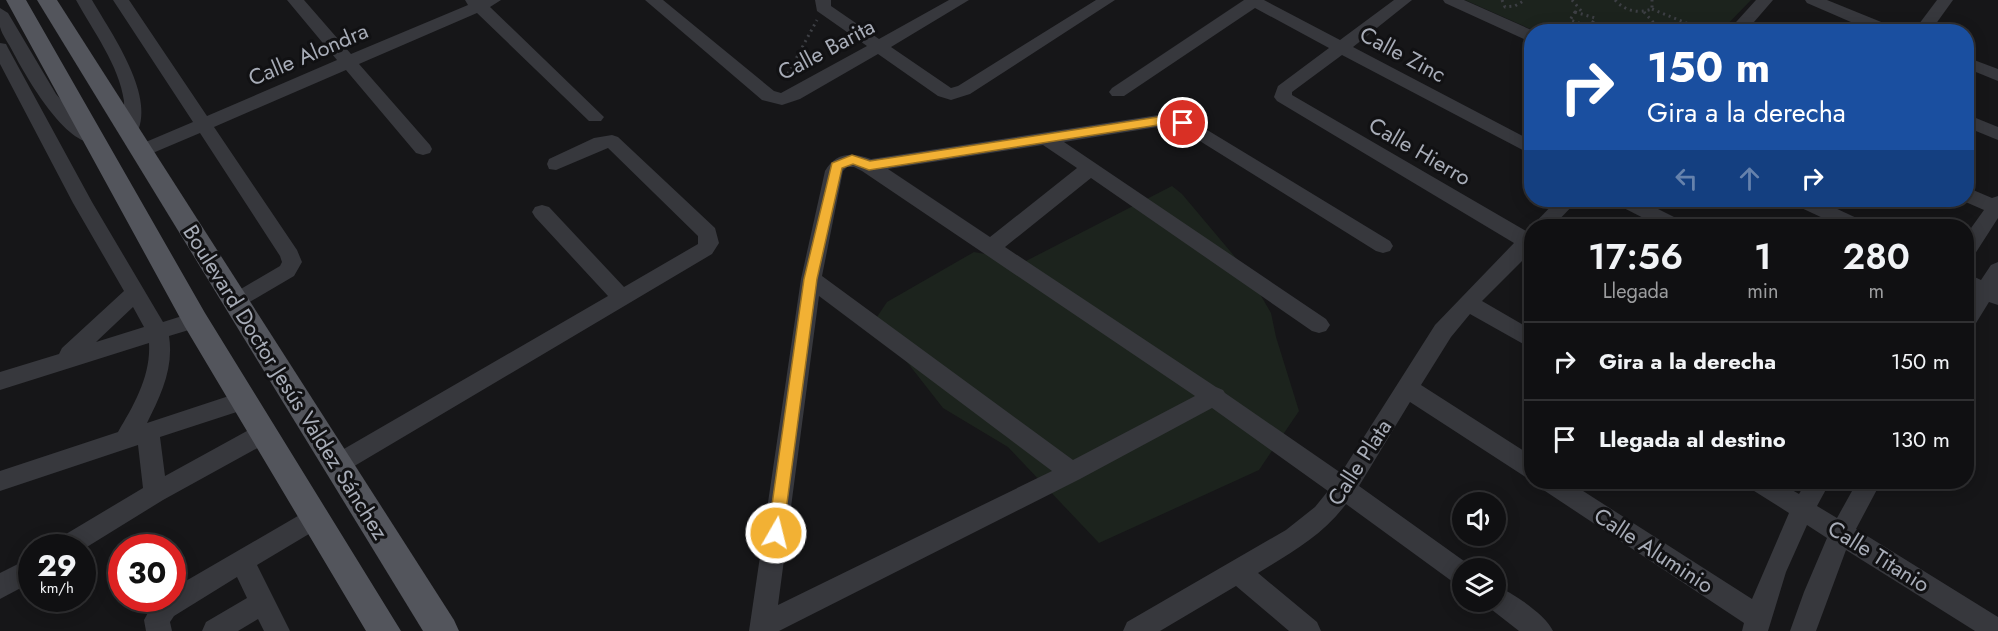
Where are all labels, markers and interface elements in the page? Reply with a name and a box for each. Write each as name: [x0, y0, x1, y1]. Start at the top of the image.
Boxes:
street label: Calle Barita: [772, 10, 880, 88]
street label: Calle Alondra: [243, 14, 373, 94]
street label: Calle Zinc: [1354, 18, 1452, 90]
text: 150 m: [1647, 37, 1770, 98]
icon: right: [1548, 48, 1626, 126]
text: Gira a la derecha: [1647, 93, 1846, 132]
pin: [1157, 97, 1208, 148]
icon: arrive: [1166, 106, 1199, 139]
street label: Calle Hierro: [1363, 109, 1477, 193]
icon: left: [1670, 162, 1703, 195]
icon: ahead: [1733, 162, 1766, 195]
icon: right: [1796, 162, 1829, 195]
street label: Boulevard Doctor Jesús Valdez Sánchez: [175, 218, 397, 546]
text: 17:56: [1588, 230, 1683, 282]
text: 1: [1754, 230, 1772, 282]
text: 280: [1843, 230, 1910, 282]
text: Llegada: [1603, 277, 1669, 306]
text: min: [1747, 277, 1779, 306]
text: m: [1868, 277, 1884, 306]
icon: right: [1548, 345, 1581, 378]
text: Gira a la derecha: [1599, 345, 1776, 377]
text: 150 m: [1891, 345, 1950, 377]
street label: Calle Plata: [1319, 412, 1399, 512]
icon: arrive: [1548, 423, 1581, 456]
text: Llegada al destino: [1599, 423, 1786, 455]
text: 130 m: [1891, 423, 1950, 455]
map controls: [1452, 492, 1506, 612]
button: sound: [1452, 492, 1506, 546]
street label: Calle Aluminio: [1588, 499, 1720, 601]
position arrow: [744, 501, 808, 565]
street label: Calle Titanio: [1822, 512, 1936, 600]
speed limit sign: 30: [108, 534, 186, 612]
text: 29: [37, 544, 77, 587]
button: layers: [1452, 558, 1506, 612]
text: km/h: [40, 577, 74, 599]

